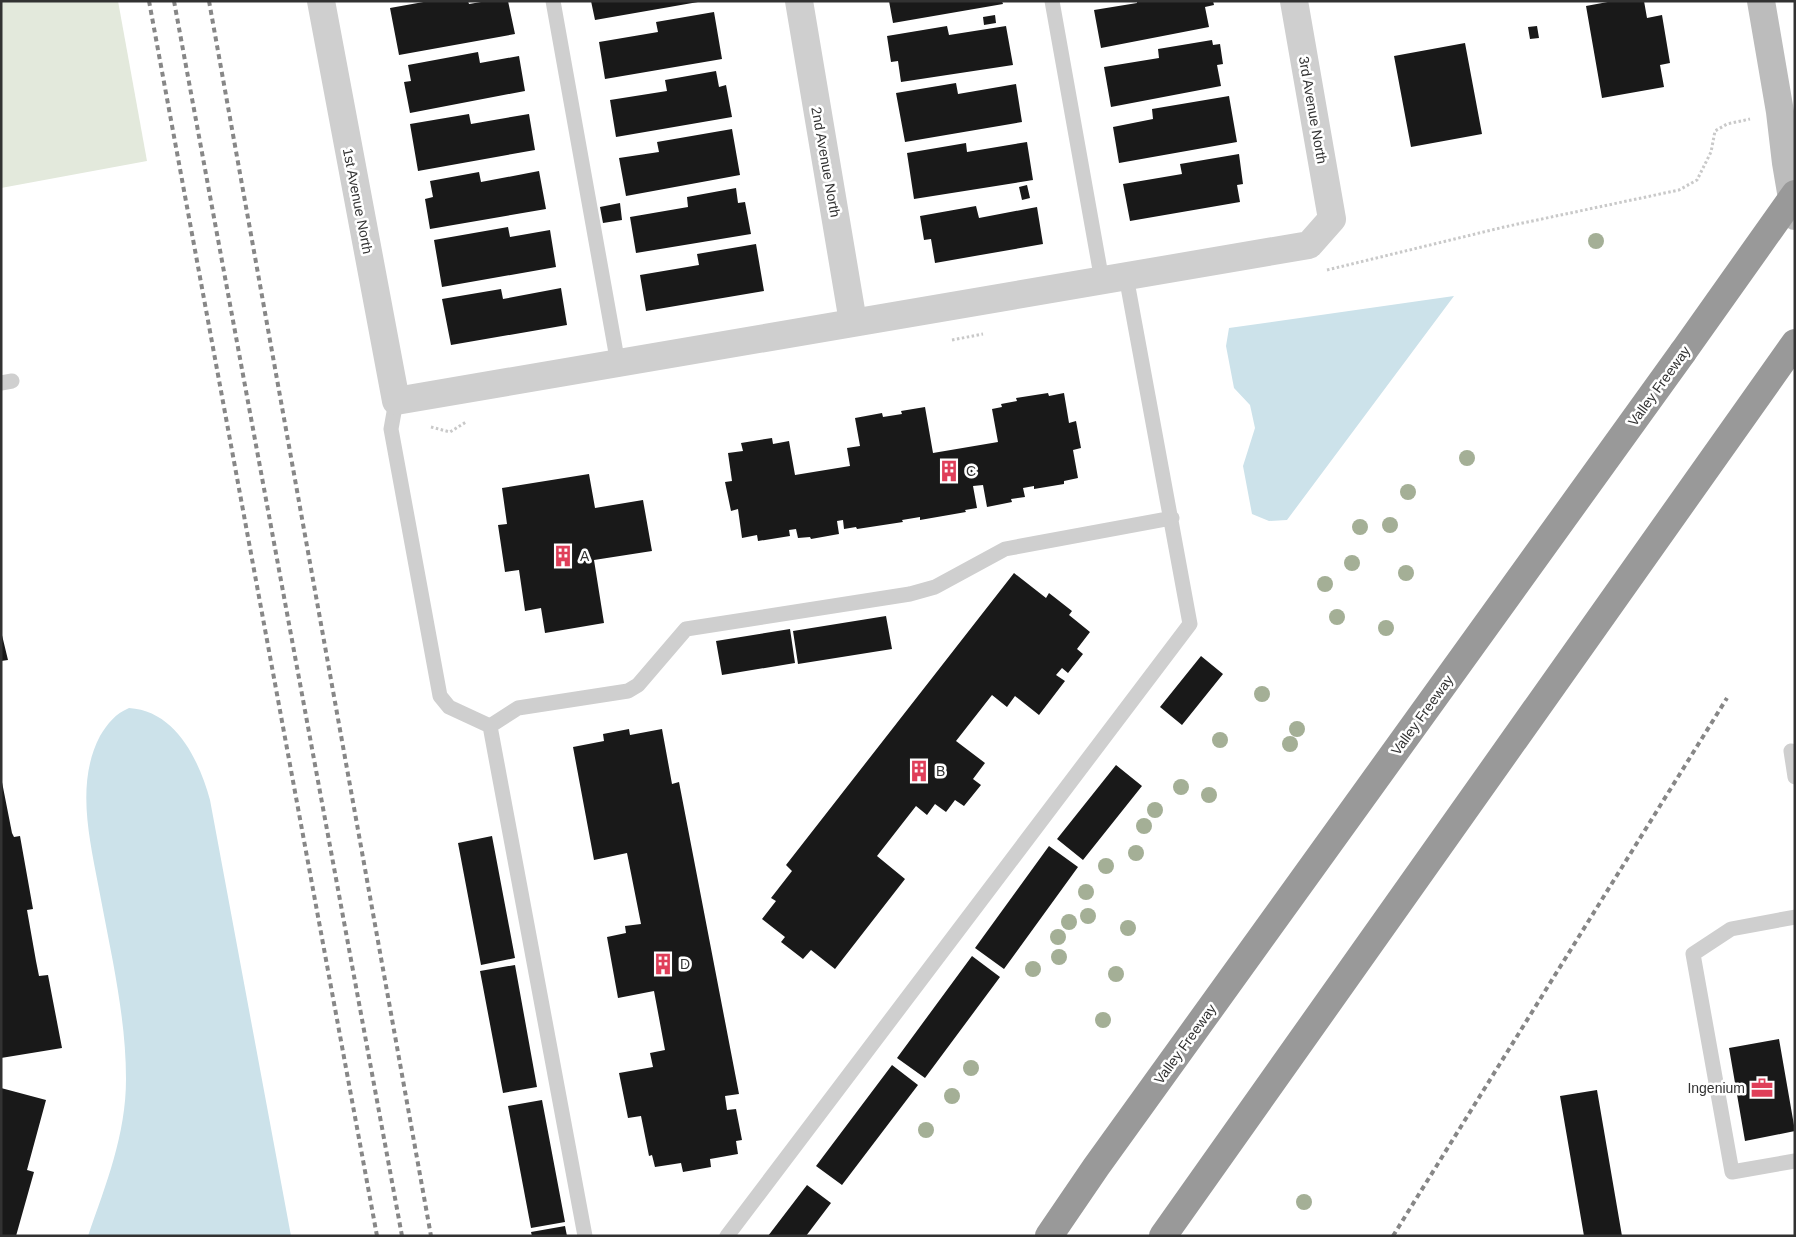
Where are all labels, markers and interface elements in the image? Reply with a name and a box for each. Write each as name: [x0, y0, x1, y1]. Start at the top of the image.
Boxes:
street label: 3rd Avenue North: [1296, 55, 1330, 165]
street label: 2nd Avenue North: [808, 106, 844, 218]
street label: 1st Avenue North: [340, 147, 376, 255]
street label: Valley Freeway: [1625, 343, 1693, 429]
building icon: C: [936, 458, 962, 484]
place label: C: [966, 463, 976, 479]
building icon: A: [550, 543, 576, 569]
place label: A: [580, 548, 590, 564]
street label: Valley Freeway: [1388, 672, 1456, 758]
building icon: B: [906, 758, 932, 784]
place label: B: [936, 763, 945, 779]
building icon: D: [650, 951, 676, 977]
place label: D: [680, 956, 690, 972]
street label: Valley Freeway: [1151, 1001, 1219, 1087]
office icon: Ingenium: [1749, 1075, 1775, 1101]
place label: Ingenium: [1687, 1080, 1745, 1096]

